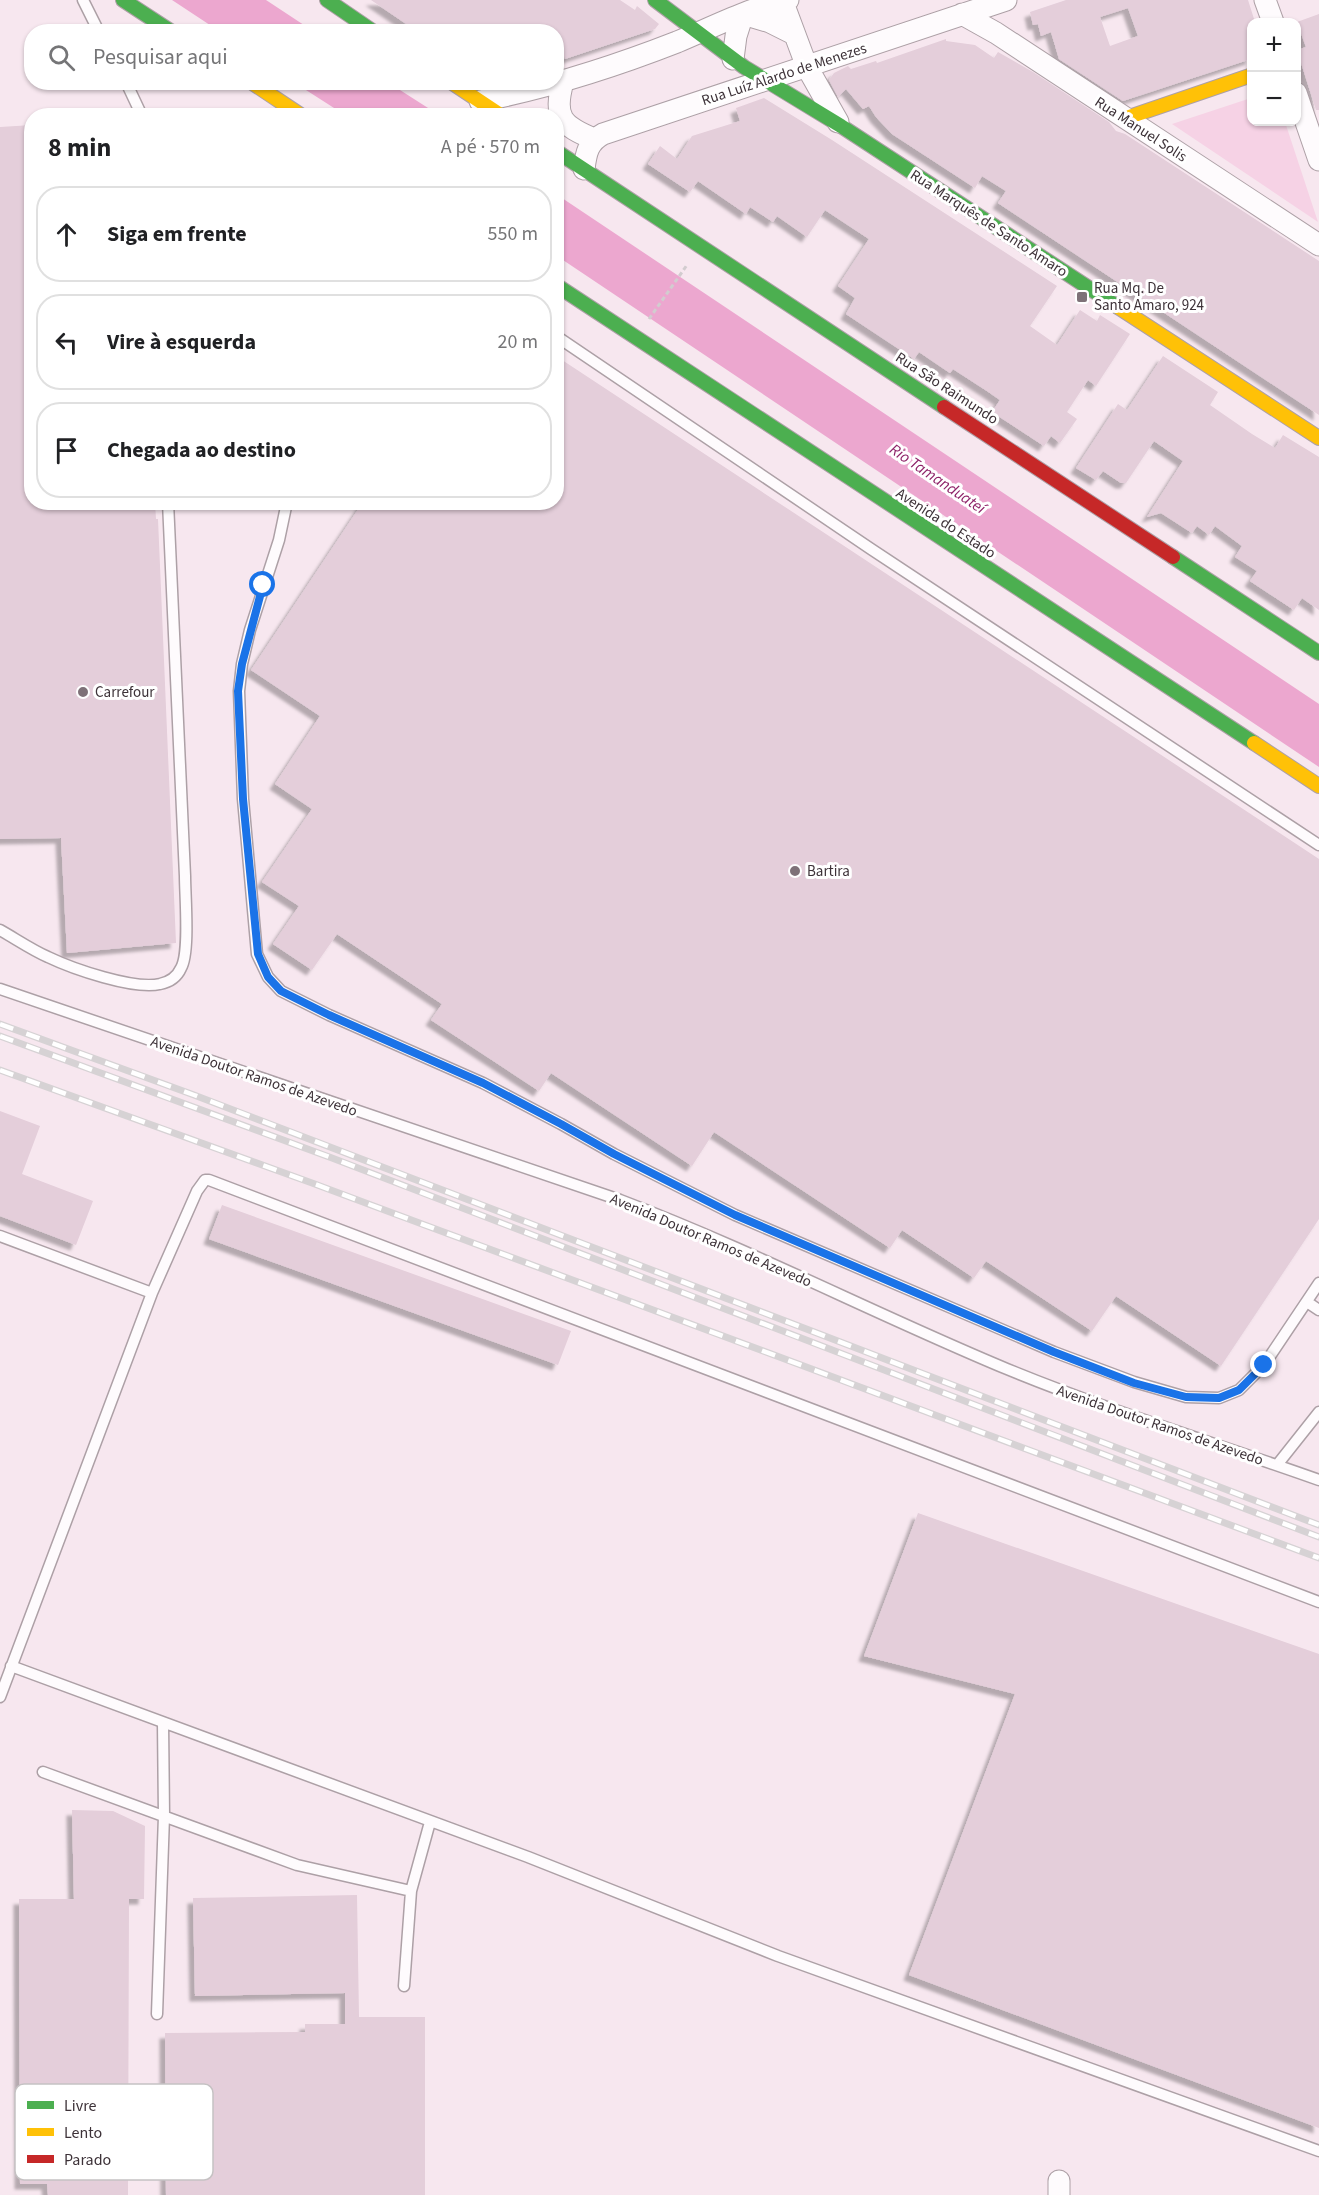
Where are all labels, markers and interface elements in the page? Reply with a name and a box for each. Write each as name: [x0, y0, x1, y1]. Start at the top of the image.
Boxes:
map controls: [1247, 18, 1301, 126]
button: +: [1247, 18, 1301, 72]
search box: [24, 24, 564, 90]
street label: Rua Luíz Alardo de Menezes: [699, 38, 869, 111]
icon: search: [45, 41, 78, 74]
text: Pesquisar aqui: [93, 41, 228, 73]
button: −: [1247, 72, 1301, 126]
street label: Rua Manuel Solis: [1090, 92, 1191, 167]
text: 8 min: [48, 129, 111, 166]
text: A pé · 570 m: [441, 133, 540, 161]
street label: Rua Marquês de Santo Amaro: [906, 165, 1072, 282]
icon: ahead: [50, 218, 83, 251]
text: Siga em frente: [107, 218, 247, 250]
text: 550 m: [488, 220, 538, 248]
place label: Rua Mq. De Santo Amaro, 924: [1094, 278, 1205, 316]
marker: Rua Mq. De Santo Amaro, 924: [1075, 290, 1089, 304]
icon: left: [50, 326, 83, 359]
text: Vire à esquerda: [107, 326, 256, 358]
text: 20 m: [498, 328, 538, 356]
street label: Rua São Raimundo: [891, 347, 1002, 430]
icon: arrive: [50, 434, 83, 467]
text: Chegada ao destino: [107, 434, 296, 466]
water label: Rio Tamanduateí: [885, 439, 992, 520]
street label: Avenida do Estado: [892, 483, 1000, 564]
route start: [249, 571, 275, 597]
place label: Carrefour: [95, 682, 155, 703]
marker: Carrefour: [76, 685, 90, 699]
place label: Bartira: [807, 861, 850, 882]
marker: Bartira: [788, 864, 802, 878]
street label: Avenida Doutor Ramos de Azevedo: [148, 1031, 360, 1122]
street label: Avenida Doutor Ramos de Azevedo: [607, 1188, 815, 1293]
route end: [1250, 1351, 1276, 1377]
street label: Avenida Doutor Ramos de Azevedo: [1054, 1380, 1266, 1471]
legend: [15, 2084, 213, 2180]
text: Livre: [64, 2095, 97, 2117]
text: Lento: [64, 2122, 102, 2144]
text: Parado: [64, 2149, 111, 2171]

